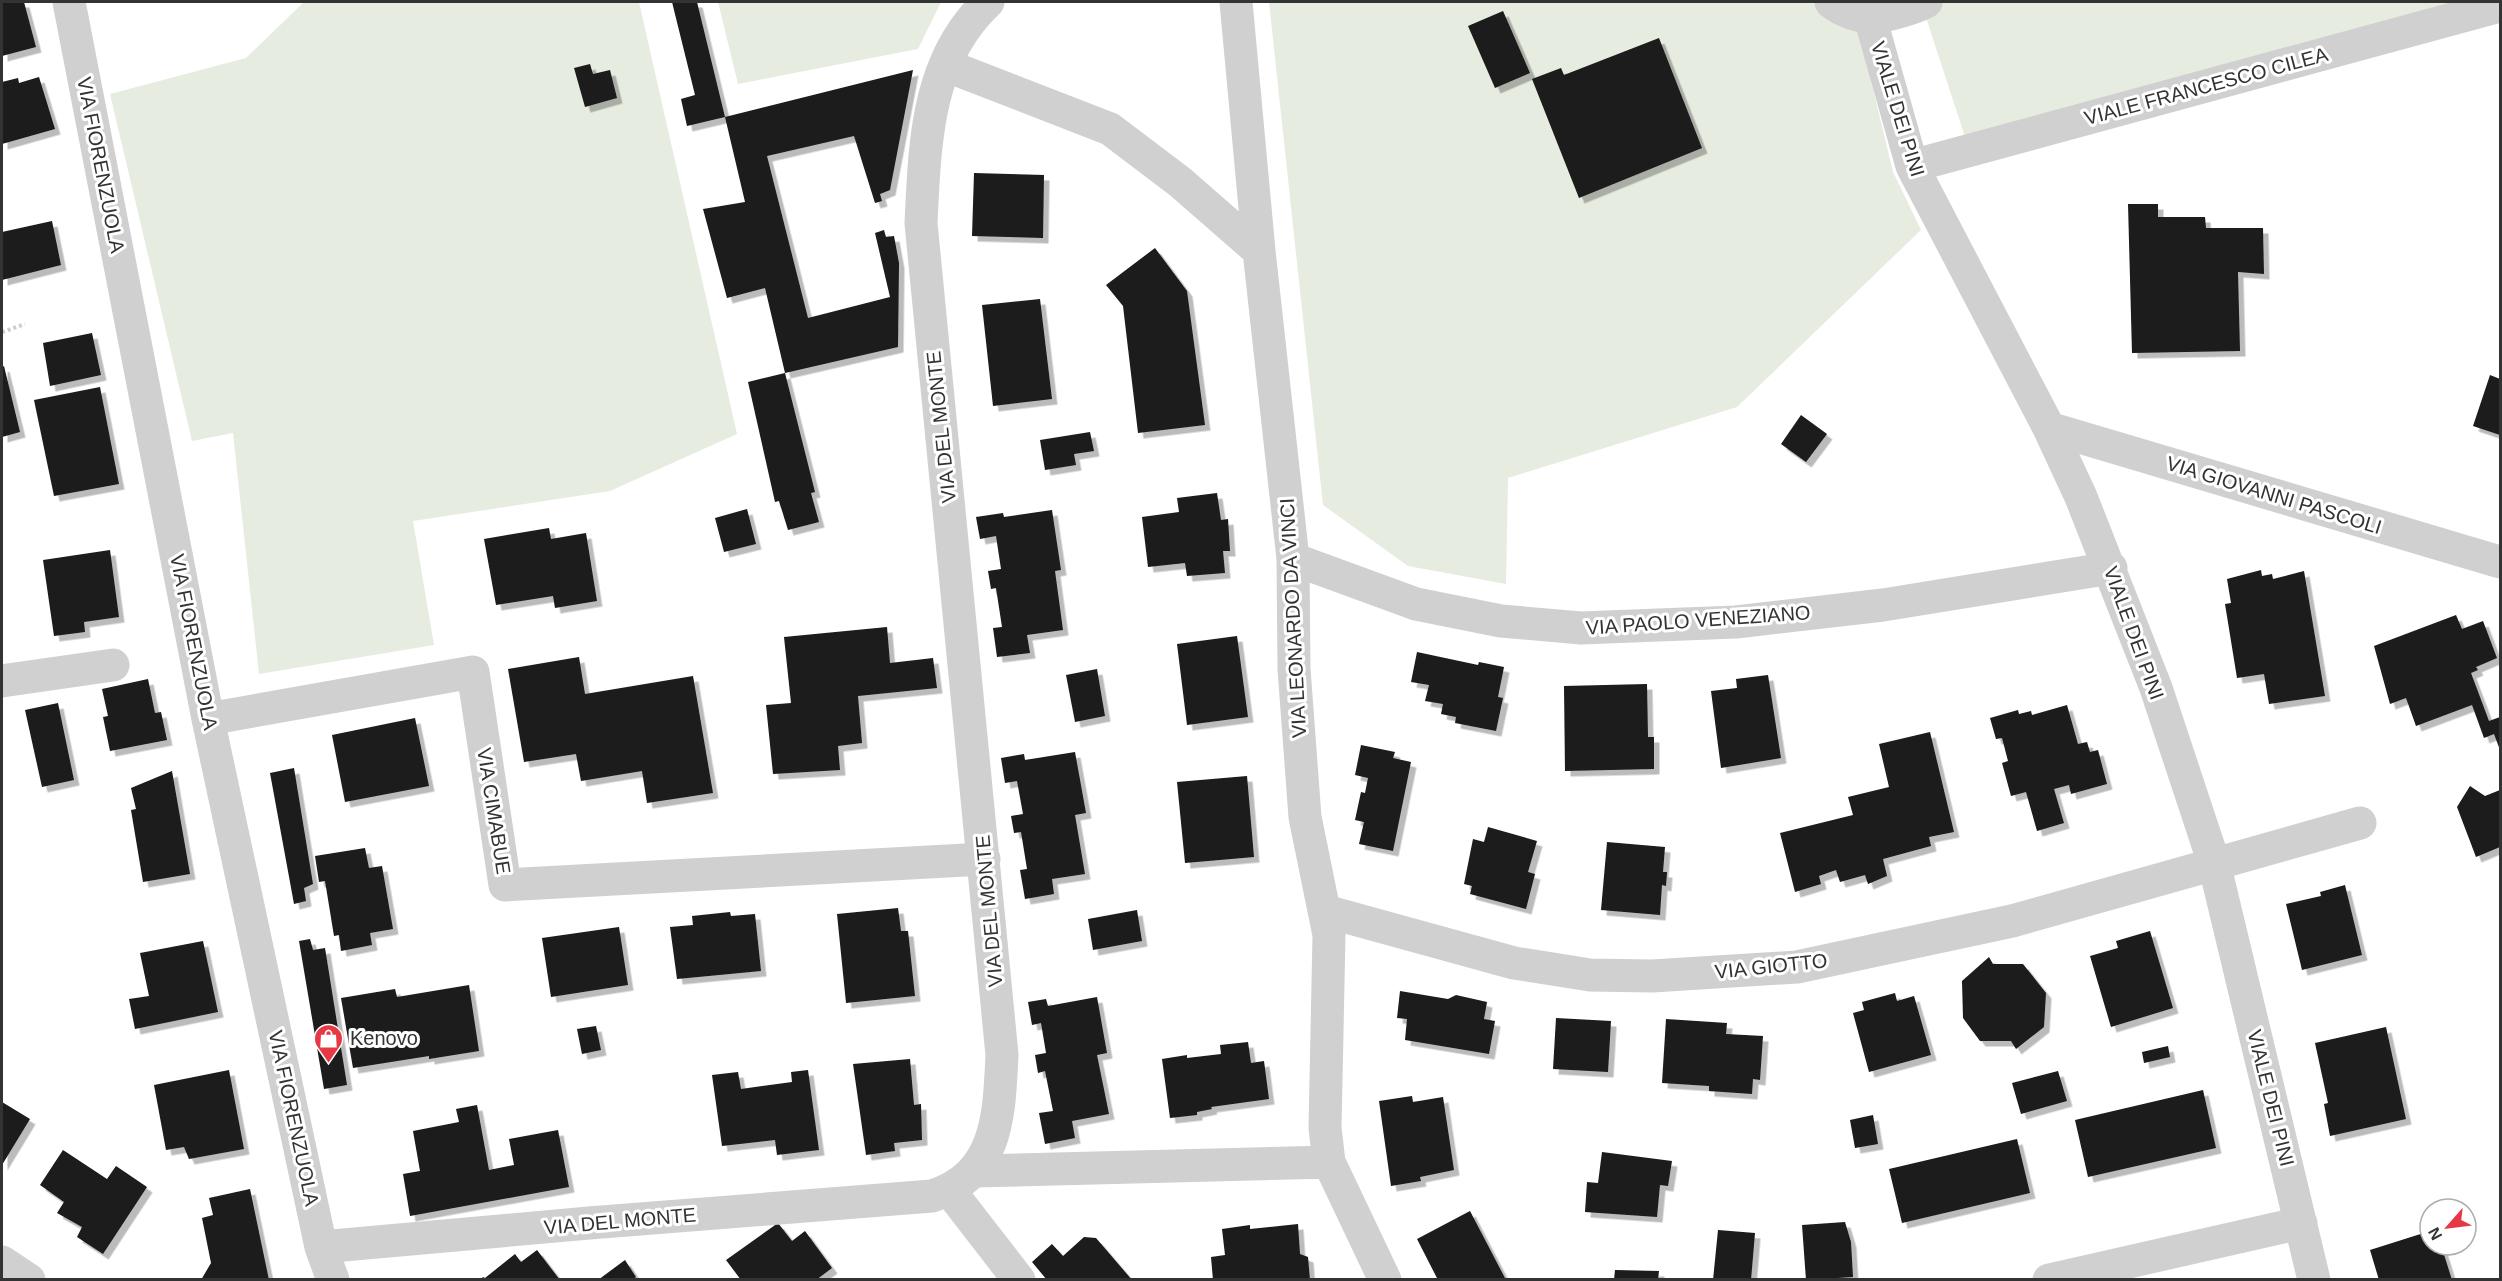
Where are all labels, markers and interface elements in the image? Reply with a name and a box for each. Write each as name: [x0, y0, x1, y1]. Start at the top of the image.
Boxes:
street label: VIALE DEI PINI: [1867, 39, 1929, 179]
street label: VIALE FRANCESCO CILEA: [2082, 43, 2331, 129]
street label: VIA FIORENZUOLA: [73, 75, 129, 256]
street label: VIA DEL MONTE: [922, 350, 960, 504]
street label: VIA GIOVANNI PASCOLI: [2164, 452, 2384, 538]
street label: VIA LEONARDO DA VINCI: [1276, 498, 1310, 738]
street label: VIA FIORENZUOLA: [166, 552, 222, 733]
street label: VIALE DEI PINI: [2100, 563, 2168, 703]
street label: VIA PAOLO VENEZIANO: [1585, 601, 1811, 639]
street label: VIA CIMABUE: [473, 746, 515, 876]
street label: VIA DEL MONTE: [971, 834, 1007, 988]
street label: VIA GIOTTO: [1714, 949, 1828, 983]
shop icon: Kenovo: [313, 1022, 345, 1064]
place label: Kenovo: [350, 1027, 418, 1049]
street label: VIALE DEI PINI: [2243, 1027, 2299, 1169]
street label: VIA FIORENZUOLA: [265, 1028, 323, 1208]
north arrow: [2418, 1197, 2478, 1257]
street label: VIA DEL MONTE: [543, 1203, 697, 1239]
text: N: [2425, 1225, 2445, 1243]

